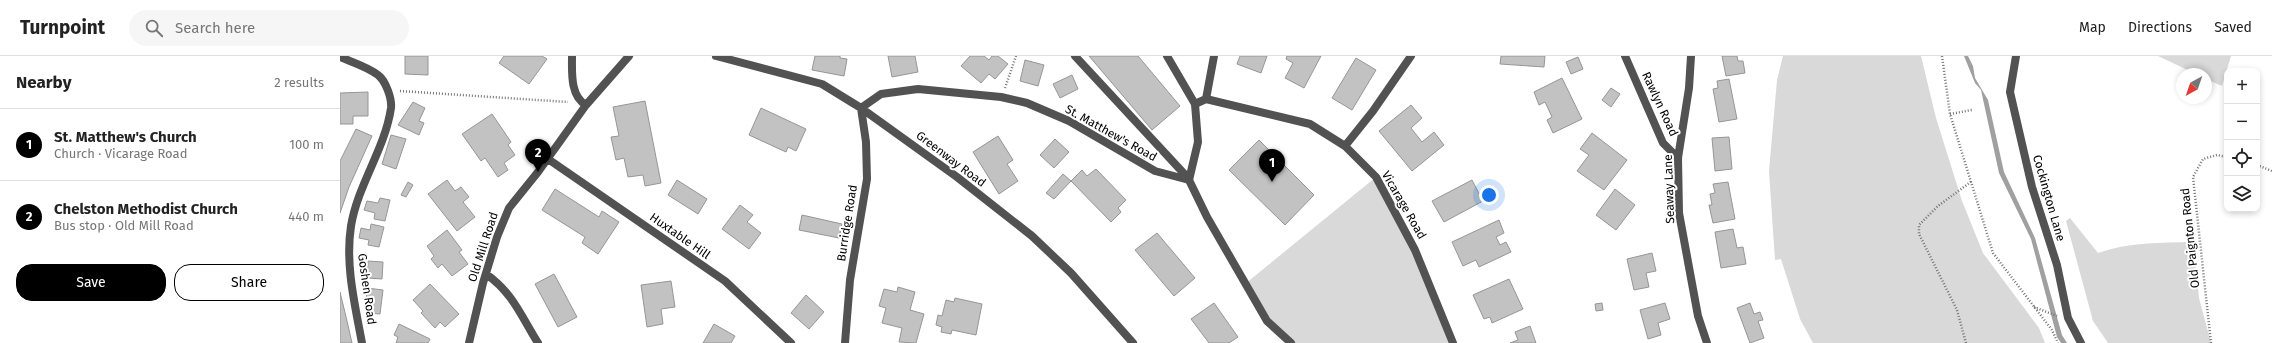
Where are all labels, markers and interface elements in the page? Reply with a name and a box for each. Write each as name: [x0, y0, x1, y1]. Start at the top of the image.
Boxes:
search box: [129, 10, 409, 46]
text: Turnpoint: [20, 16, 105, 39]
icon: search: [143, 17, 165, 39]
text: Search here: [175, 19, 255, 37]
text: Map: [2079, 19, 2106, 36]
text: Directions: [2128, 19, 2192, 36]
text: Saved: [2214, 19, 2252, 36]
north arrow: [2176, 68, 2212, 104]
map controls: [2224, 68, 2260, 212]
button: +: [2224, 68, 2260, 104]
street label: Rawlyn Road: [1639, 70, 1681, 138]
text: Nearby: [16, 72, 71, 93]
text: 2 results: [274, 75, 324, 90]
street label: St. Matthew's Road: [1063, 102, 1159, 164]
button: −: [2224, 104, 2260, 140]
text: St. Matthew's Church: [54, 128, 197, 146]
street label: Greenway Road: [913, 128, 989, 190]
text: 1: [26, 137, 32, 152]
text: 100 m: [289, 137, 324, 152]
pin: 2: [525, 139, 551, 172]
button: locate: [2224, 140, 2260, 176]
text: Church · Vicarage Road: [54, 146, 187, 161]
pin: 1: [1259, 149, 1285, 182]
street label: Cockington Lane: [2030, 153, 2068, 243]
street label: Seaway Lane: [1661, 154, 1677, 224]
street label: Vicarage Road: [1379, 168, 1429, 242]
button: layers: [2224, 176, 2260, 212]
street label: Burridge Road: [834, 184, 860, 262]
your location: [1479, 185, 1499, 205]
street label: Old Paignton Road: [2178, 187, 2202, 289]
text: Chelston Methodist Church: [54, 200, 238, 218]
text: 2: [26, 209, 32, 224]
text: 440 m: [288, 209, 324, 224]
street label: Old Mill Road: [465, 210, 501, 284]
street label: Huxtable Hill: [647, 210, 713, 262]
text: Bus stop · Old Mill Road: [54, 218, 194, 233]
street label: Goshen Road: [355, 253, 379, 325]
button: Save: [16, 264, 166, 301]
button: Share: [174, 264, 324, 301]

